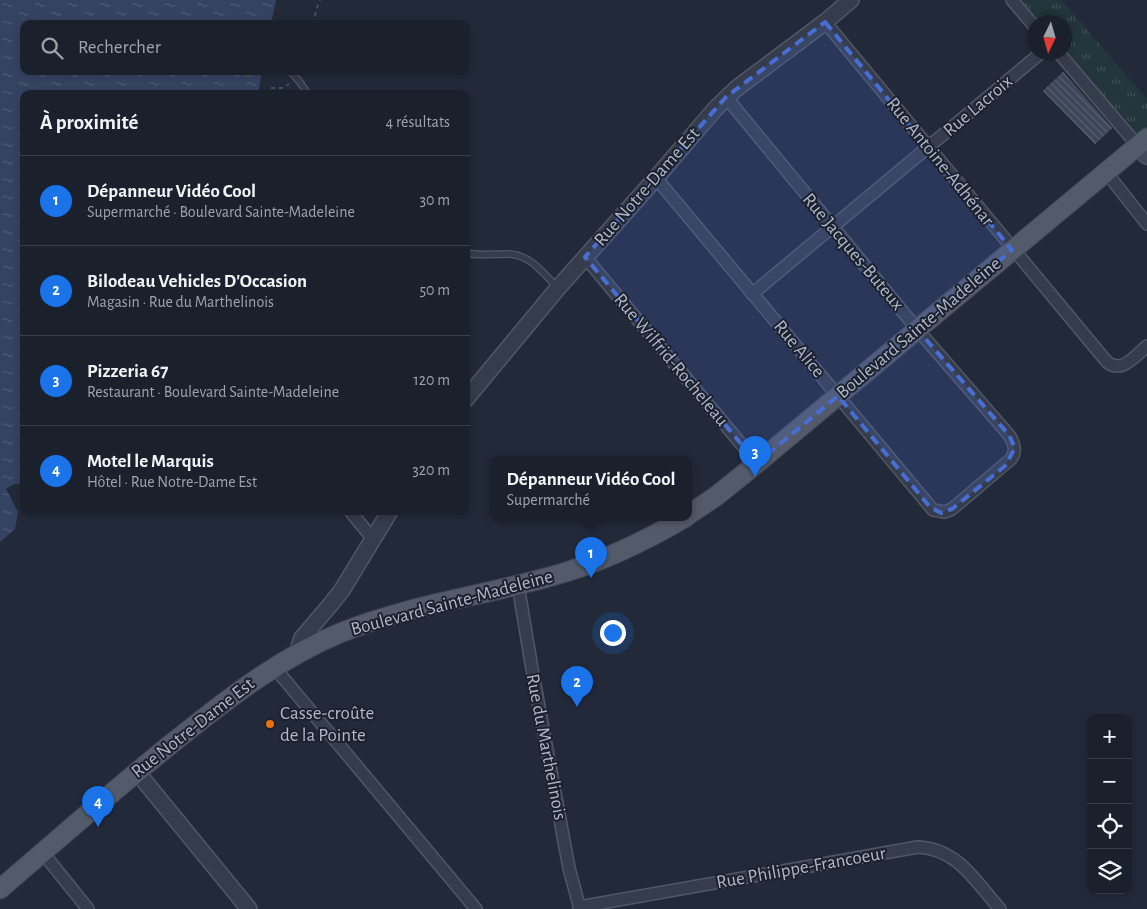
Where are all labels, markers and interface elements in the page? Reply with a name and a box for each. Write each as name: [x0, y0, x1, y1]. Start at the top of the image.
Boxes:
north arrow: [1027, 15, 1072, 60]
search box: [20, 20, 470, 75]
icon: search: [38, 34, 66, 62]
text: Rechercher: [78, 38, 161, 57]
street label: Rue Lacroix: [940, 72, 1016, 140]
street label: Rue Antoine-Adhénar: [883, 94, 997, 230]
text: À proximité: [40, 112, 138, 133]
text: 4 résultats: [386, 114, 450, 130]
street label: Rue Notre-Dame Est: [591, 124, 703, 250]
text: Dépanneur Vidéo Cool: [87, 182, 256, 201]
street label: Rue Jacques-Buteux: [799, 190, 907, 314]
text: 1: [53, 192, 59, 208]
text: 30 m: [420, 192, 450, 208]
text: Supermarché · Boulevard Sainte-Madeleine: [87, 204, 355, 220]
street label: Boulevard Sainte-Madeleine: [833, 254, 1005, 402]
text: Bilodeau Vehicles D'Occasion: [87, 272, 307, 291]
text: 2: [52, 282, 60, 298]
text: 50 m: [419, 282, 450, 298]
street label: Rue Wilfrid-Rocheleau: [610, 290, 732, 430]
text: Magasin · Rue du Marthelinois: [87, 294, 274, 310]
street label: Rue Alice: [770, 317, 828, 381]
text: Pizzeria 67: [87, 362, 168, 381]
text: 3: [53, 372, 59, 388]
text: 120 m: [413, 372, 450, 388]
text: Restaurant · Boulevard Sainte-Madeleine: [87, 384, 339, 400]
pin: 3: [739, 436, 771, 477]
text: Motel le Marquis: [87, 452, 214, 471]
popup: [490, 456, 692, 521]
text: 4: [52, 462, 60, 478]
text: 320 m: [412, 462, 450, 478]
text: Dépanneur Vidéo Cool: [506, 470, 676, 489]
text: Hôtel · Rue Notre-Dame Est: [87, 474, 257, 490]
text: Supermarché: [506, 492, 590, 508]
pin: 1: [575, 537, 607, 578]
street label: Boulevard Sainte-Madeleine: [349, 567, 555, 639]
your location: [600, 620, 626, 646]
pin: 2: [561, 666, 593, 707]
street label: Rue du Marthelinois: [522, 672, 570, 822]
street label: Rue Notre-Dame Est: [128, 674, 258, 782]
place label: Casse-croûte de la Pointe: [280, 704, 374, 745]
map controls: [1087, 714, 1132, 894]
button: +: [1087, 714, 1132, 759]
marker: Casse-croûte de la Pointe: [264, 718, 276, 730]
button: −: [1087, 759, 1132, 804]
pin: 4: [82, 786, 114, 827]
button: locate: [1087, 804, 1132, 849]
street label: Rue Philippe-Francoeur: [715, 844, 887, 892]
button: layers: [1087, 849, 1132, 894]

